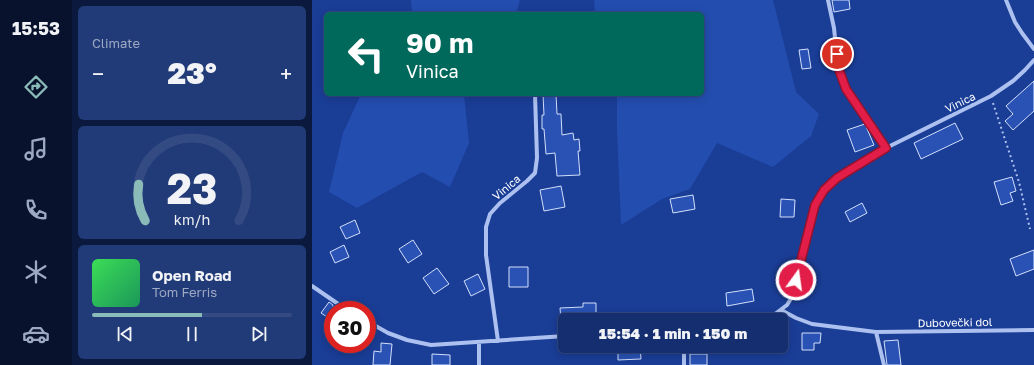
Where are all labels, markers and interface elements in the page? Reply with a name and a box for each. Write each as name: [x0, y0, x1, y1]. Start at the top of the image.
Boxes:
text: 15:53: [12, 17, 60, 39]
text: 90 m: [406, 26, 473, 59]
icon: left: [340, 28, 392, 80]
text: Climate: [92, 35, 140, 51]
pin: [820, 37, 854, 71]
icon: arrive: [826, 43, 848, 65]
text: 23°: [167, 55, 217, 91]
text: −: [92, 60, 104, 87]
text: +: [280, 60, 292, 87]
text: Vinica: [406, 60, 459, 82]
icon: directions: [22, 73, 50, 101]
street label: Vinica: [943, 89, 977, 115]
icon: music: [22, 135, 50, 163]
text: 23: [167, 162, 217, 212]
street label: Vinica: [489, 172, 523, 202]
icon: phone: [22, 196, 50, 224]
text: km/h: [174, 210, 210, 227]
icon: climate: [22, 258, 50, 286]
position arrow: [775, 259, 817, 301]
text: Open Road: [152, 266, 232, 284]
text: Tom Ferris: [152, 284, 217, 300]
speed limit sign: 30: [324, 301, 376, 353]
street label: Dubovečki dol: [918, 315, 993, 329]
icon: car: [22, 320, 50, 348]
icon: previous: [114, 323, 136, 345]
icon: pause: [181, 323, 203, 345]
icon: next: [248, 323, 270, 345]
text: 15:54 · 1 min · 150 m: [599, 324, 747, 342]

